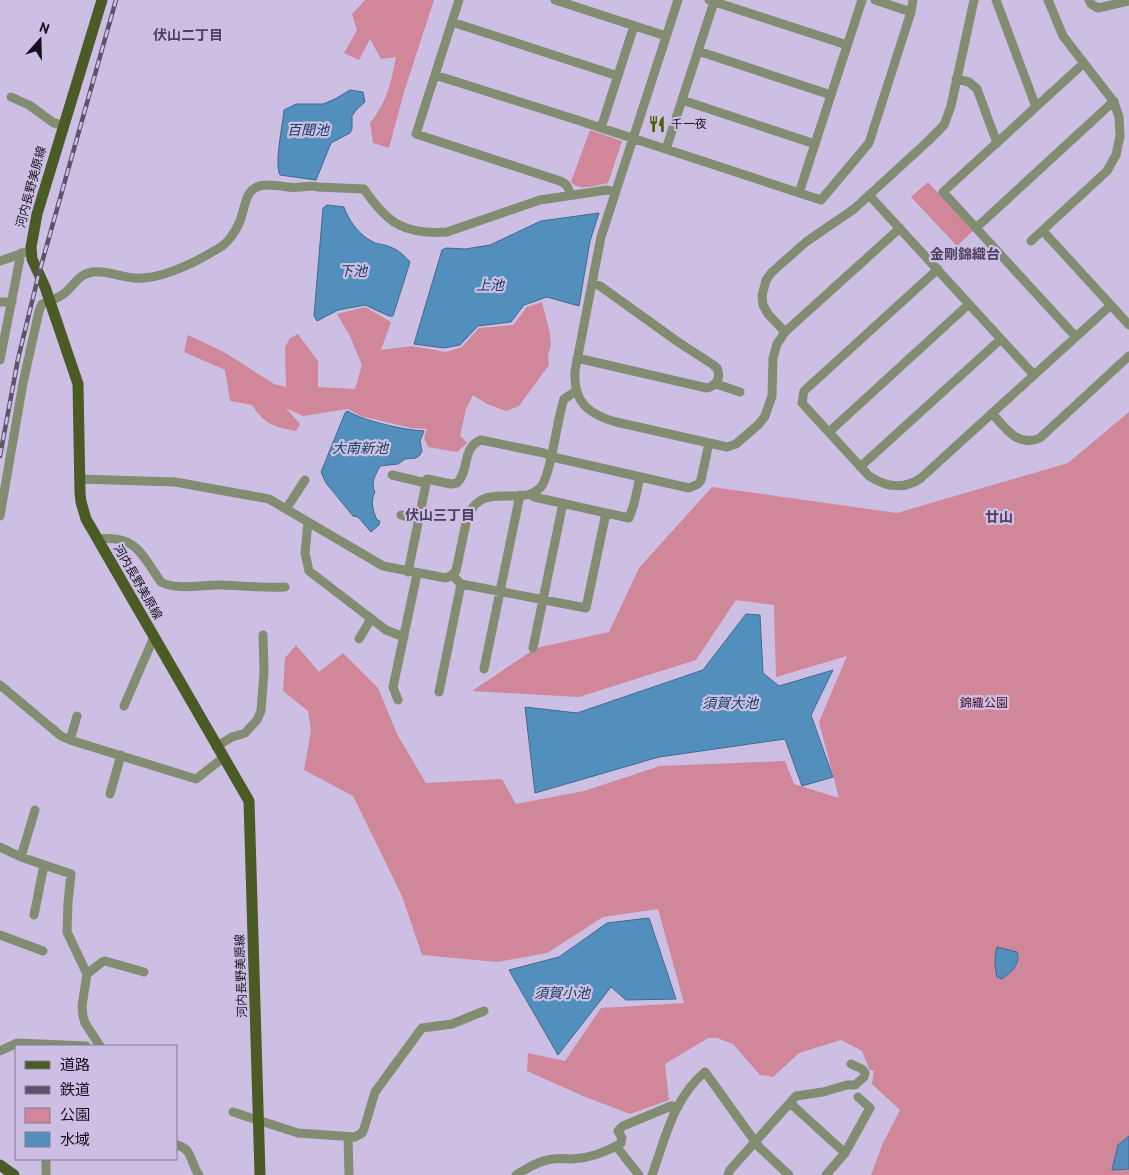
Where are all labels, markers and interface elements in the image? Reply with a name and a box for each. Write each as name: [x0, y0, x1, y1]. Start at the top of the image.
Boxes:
north arrow: [15, 15, 65, 65]
text: N: [37, 18, 52, 38]
district label: 伏山二丁目: [153, 26, 223, 44]
restaurant icon: 千一夜: [647, 114, 667, 134]
place label: 千一夜: [671, 116, 707, 131]
water label: 百聞池: [287, 121, 331, 139]
street label: 河内長野美原線: [12, 144, 49, 229]
district label: 金剛錦織台: [930, 245, 1000, 263]
water label: 下池: [339, 262, 369, 280]
water label: 上池: [476, 276, 506, 294]
water label: 大南新池: [332, 439, 390, 457]
district label: 伏山三丁目: [405, 506, 475, 524]
district label: 廿山: [985, 508, 1013, 526]
street label: 河内長野美原線: [111, 542, 166, 622]
water label: 須賀大池: [702, 694, 760, 712]
park label: 錦織公園: [960, 695, 1008, 710]
street label: 河内長野美原線: [232, 934, 249, 1018]
water label: 須賀小池: [534, 984, 592, 1002]
legend: [15, 1045, 178, 1160]
text: 道路: [60, 1055, 90, 1074]
text: 鉄道: [60, 1080, 90, 1099]
text: 公園: [60, 1105, 90, 1124]
text: 水域: [60, 1130, 90, 1149]

